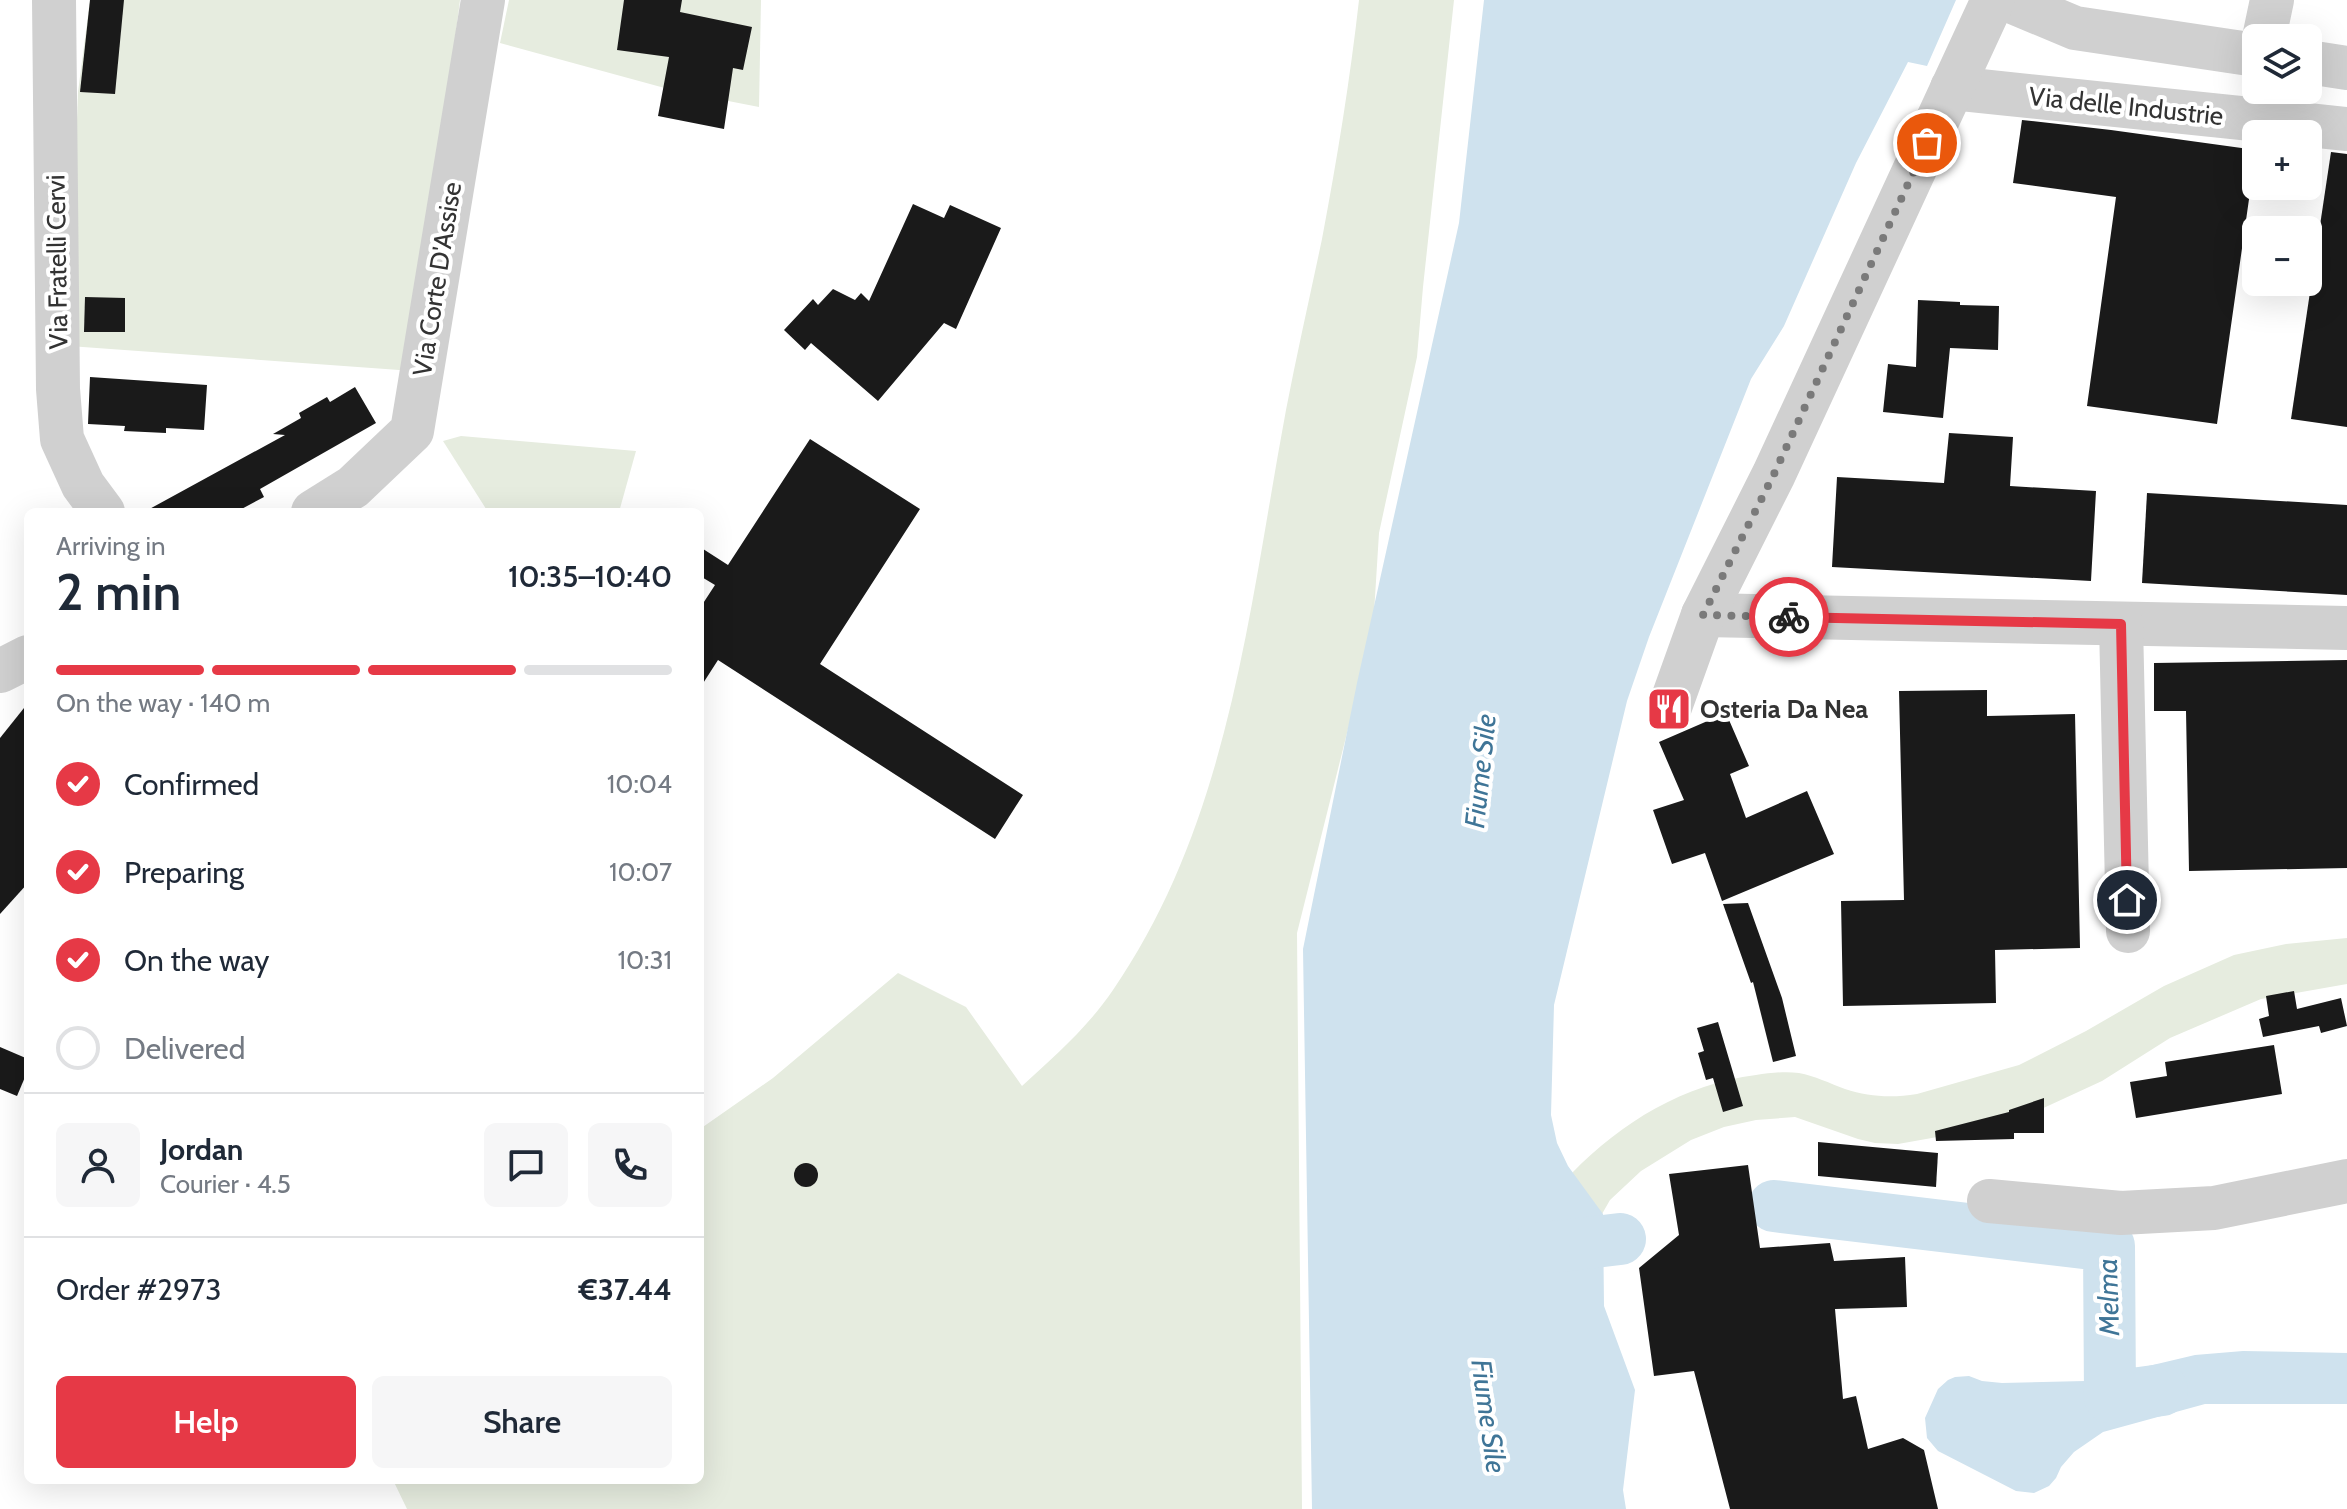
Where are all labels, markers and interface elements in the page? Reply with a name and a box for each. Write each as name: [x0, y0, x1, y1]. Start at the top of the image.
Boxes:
map controls: [2242, 24, 2322, 296]
button: layers: [2242, 24, 2322, 104]
street label: Via delle Industrie: [2027, 80, 2225, 132]
pin: [1893, 109, 1961, 177]
button: +: [2242, 120, 2322, 200]
icon: bag: [1905, 121, 1949, 165]
street label: Via Fratelli Cervi: [39, 174, 75, 350]
street label: Via Corte D'Assise: [406, 180, 468, 378]
button: −: [2242, 216, 2322, 296]
text: Arriving in: [56, 530, 166, 562]
text: 10:35–10:40: [508, 558, 672, 595]
text: 2 min: [56, 560, 181, 623]
courier: [1749, 577, 1829, 657]
icon: bike: [1767, 595, 1811, 639]
restaurant icon: Osteria Da Nea: [1645, 685, 1693, 733]
text: On the way · 140 m: [56, 687, 270, 719]
place label: Osteria Da Nea: [1700, 693, 1868, 725]
water label: Fiume Sile: [1457, 712, 1503, 830]
icon: check: [56, 762, 100, 806]
text: Confirmed: [124, 766, 259, 803]
text: 10:04: [607, 768, 672, 800]
icon: check: [56, 850, 100, 894]
text: Preparing: [124, 854, 244, 891]
text: 10:07: [609, 856, 672, 888]
pin: [2093, 866, 2161, 934]
icon: home: [2105, 878, 2149, 922]
icon: check: [56, 938, 100, 982]
text: On the way: [124, 942, 269, 979]
text: 10:31: [617, 944, 672, 976]
text: Delivered: [124, 1030, 245, 1067]
button: person: [56, 1123, 140, 1207]
button: chat: [484, 1123, 568, 1207]
button: phone: [588, 1123, 672, 1207]
text: Jordan: [160, 1131, 243, 1168]
text: Courier · 4.5: [160, 1168, 291, 1200]
water label: Melma: [2090, 1258, 2126, 1337]
text: Order #2973: [56, 1271, 221, 1308]
text: €37.44: [578, 1271, 672, 1308]
water label: Fiume Sile: [1464, 1357, 1514, 1475]
button: Help: [56, 1376, 356, 1468]
button: Share: [372, 1376, 672, 1468]

